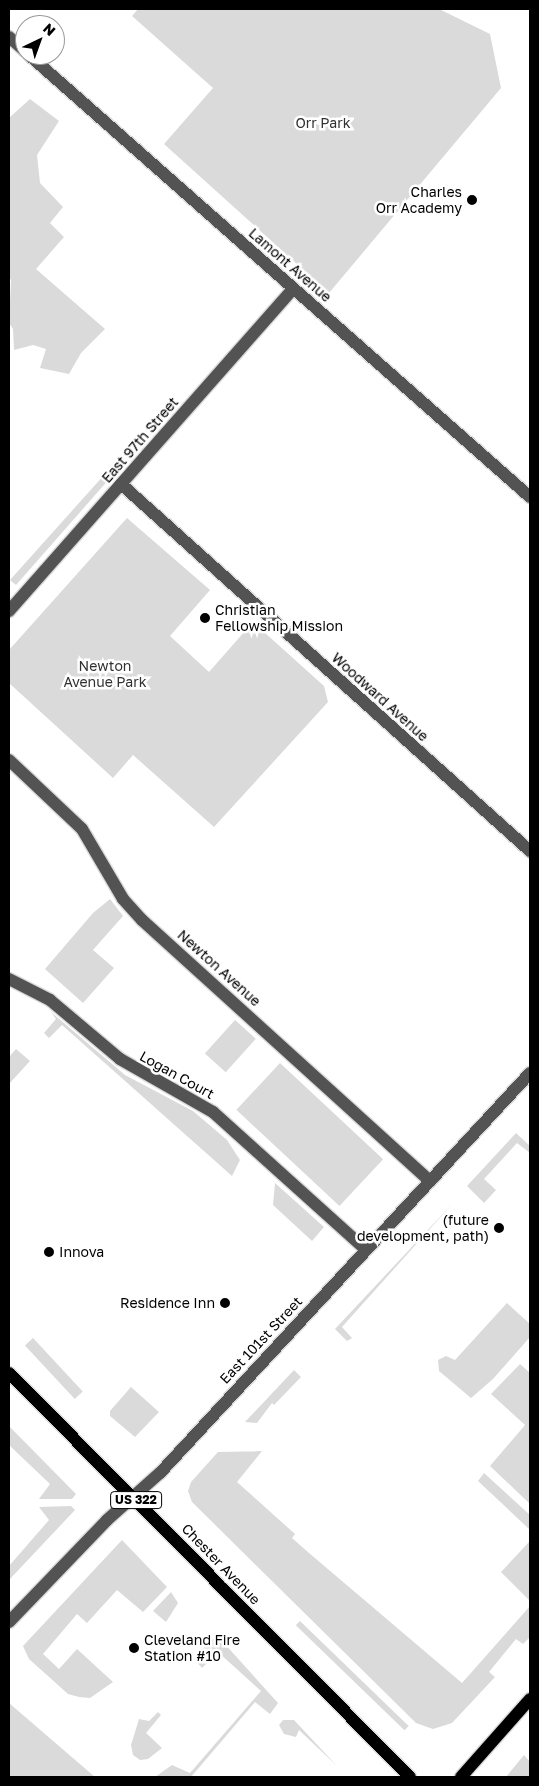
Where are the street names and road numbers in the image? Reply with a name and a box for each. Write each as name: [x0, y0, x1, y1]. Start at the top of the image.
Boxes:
street label: Lamont Avenue: [245, 225, 335, 305]
street label: East 97th Street: [98, 394, 182, 486]
street label: Woodward Avenue: [328, 649, 432, 745]
street label: Newton Avenue: [174, 926, 264, 1010]
street label: Logan Court: [137, 1048, 217, 1102]
street label: East 101st Street: [216, 1293, 306, 1387]
road number: US 322: [110, 1490, 162, 1510]
street label: Chester Avenue: [178, 1520, 264, 1608]

